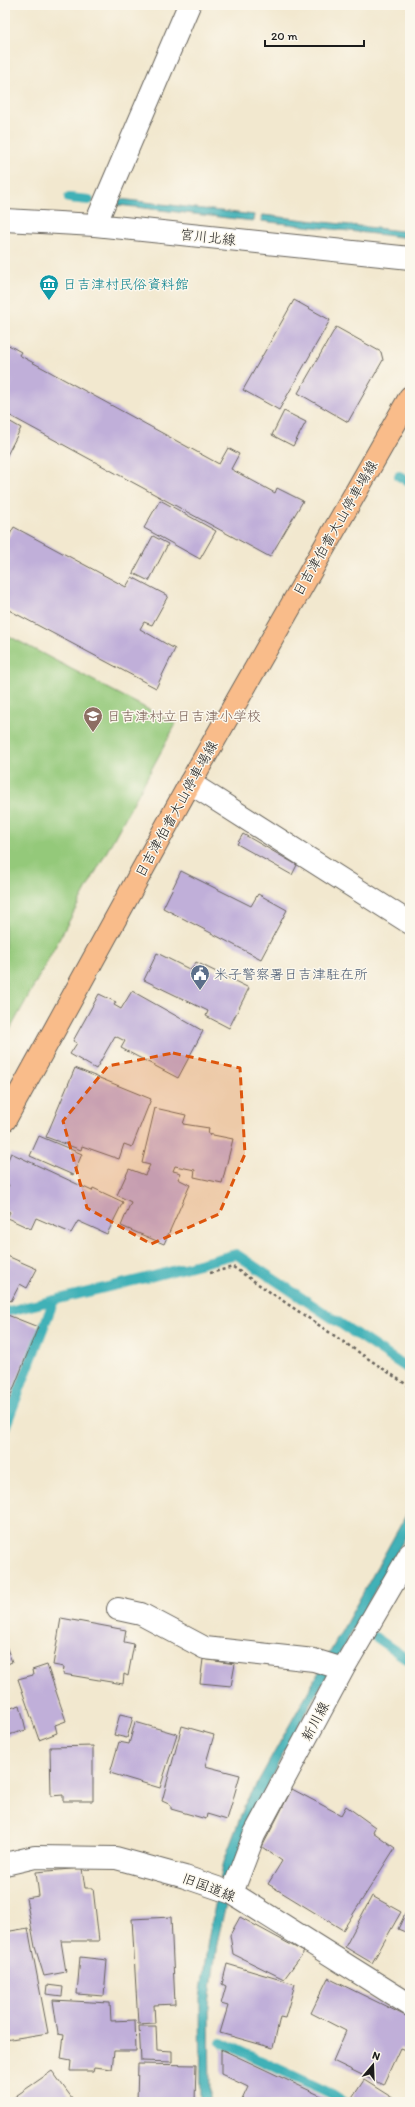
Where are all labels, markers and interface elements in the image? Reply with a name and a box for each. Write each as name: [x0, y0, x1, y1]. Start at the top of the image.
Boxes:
scale bar: [265, 22, 364, 48]
text: 20 m: [271, 29, 298, 43]
street label: 宮川北線: [179, 226, 237, 249]
museum icon: 日吉津村民俗資料館: [38, 273, 60, 301]
place label: 日吉津村民俗資料館: [63, 276, 189, 293]
street label: 日吉津伯耆大山停車場線: [290, 457, 381, 599]
school or university icon: 日吉津村立日吉津小学校: [82, 705, 104, 733]
place label: 日吉津村立日吉津小学校: [107, 708, 261, 725]
street label: 日吉津伯耆大山停車場線: [132, 738, 221, 881]
public building icon: 米子警察署日吉津駐在所: [189, 963, 211, 991]
place label: 米子警察署日吉津駐在所: [214, 966, 368, 983]
street label: 新川線: [298, 1699, 333, 1744]
street label: 旧国道線: [180, 1869, 238, 1905]
north arrow: [353, 2045, 393, 2085]
text: N: [370, 2049, 382, 2063]

